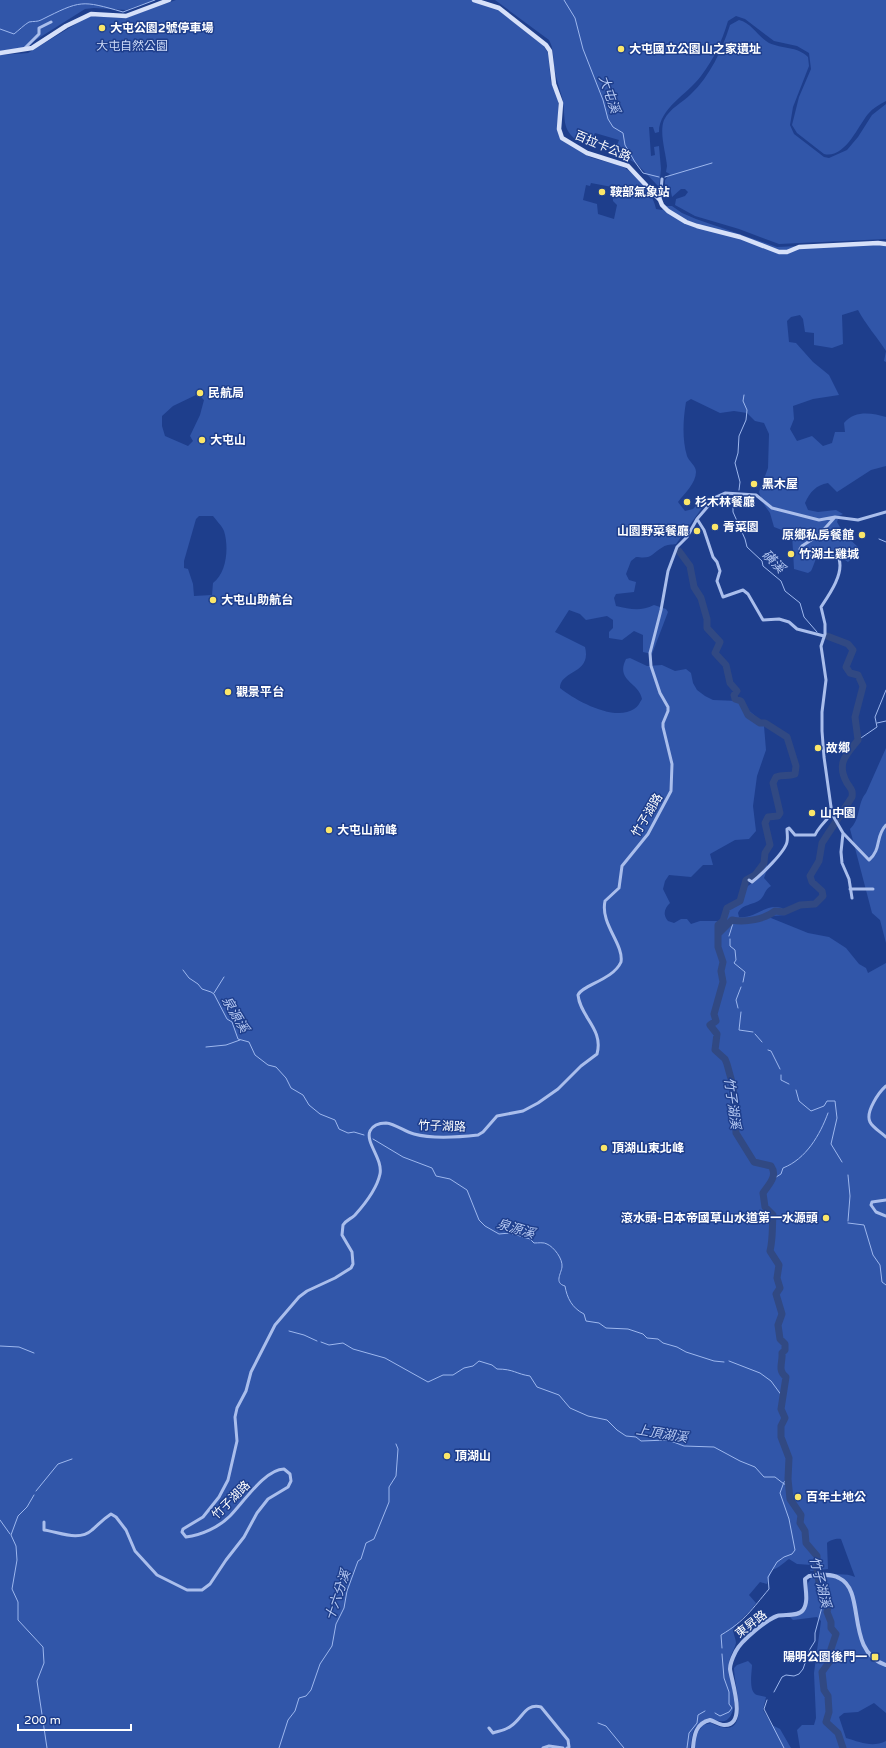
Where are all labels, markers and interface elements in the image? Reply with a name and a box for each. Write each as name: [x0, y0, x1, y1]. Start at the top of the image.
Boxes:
place label: 大屯公園2號停車場: [110, 21, 214, 35]
marker: 大屯公園2號停車場: [97, 23, 107, 33]
park label: 大屯自然公園: [96, 39, 168, 53]
place label: 大屯國立公園山之家遺址: [629, 42, 761, 56]
marker: 大屯國立公園山之家遺址: [616, 44, 626, 54]
water label: 大屯溪: [595, 73, 624, 117]
street label: 百拉卡公路: [573, 128, 633, 164]
place label: 鞍部氣象站: [610, 185, 670, 199]
marker: 鞍部氣象站: [597, 187, 607, 197]
place label: 民航局: [208, 386, 244, 400]
marker: 民航局: [195, 388, 205, 398]
place label: 大屯山: [210, 433, 246, 447]
marker: 大屯山: [197, 435, 207, 445]
place label: 黑木屋: [762, 477, 798, 491]
marker: 黑木屋: [749, 479, 759, 489]
place label: 杉木林餐廳: [695, 495, 755, 509]
marker: 杉木林餐廳: [682, 497, 692, 507]
place label: 青菜園: [723, 520, 759, 534]
marker: 青菜園: [710, 522, 720, 532]
place label: 山園野菜餐廳: [617, 524, 689, 538]
marker: 山園野菜餐廳: [692, 526, 702, 536]
place label: 原鄉私房餐館: [782, 528, 854, 542]
marker: 原鄉私房餐館: [857, 530, 867, 540]
water label: 磺溪: [758, 547, 790, 578]
place label: 竹湖土雞城: [799, 547, 859, 561]
marker: 竹湖土雞城: [786, 549, 796, 559]
place label: 大屯山助航台: [221, 593, 293, 607]
marker: 大屯山助航台: [208, 595, 218, 605]
place label: 觀景平台: [236, 685, 284, 699]
marker: 觀景平台: [223, 687, 233, 697]
place label: 故鄉: [826, 741, 850, 755]
marker: 故鄉: [813, 743, 823, 753]
street label: 竹子湖路: [629, 791, 665, 839]
place label: 山中園: [820, 806, 856, 820]
marker: 山中園: [807, 808, 817, 818]
place label: 大屯山前峰: [337, 823, 397, 837]
marker: 大屯山前峰: [324, 825, 334, 835]
water label: 泉源溪: [218, 994, 253, 1037]
water label: 竹子湖溪: [720, 1076, 744, 1132]
street label: 竹子湖路: [418, 1118, 466, 1134]
place label: 頂湖山東北峰: [612, 1141, 684, 1155]
marker: 頂湖山東北峰: [599, 1143, 609, 1153]
place label: 滾水頭-日本帝國草山水道第一水源頭: [621, 1211, 818, 1225]
marker: 滾水頭-日本帝國草山水道第一水源頭: [821, 1213, 831, 1223]
water label: 泉源溪: [495, 1216, 539, 1243]
water label: 上頂湖溪: [635, 1422, 691, 1446]
place label: 頂湖山: [455, 1449, 491, 1463]
marker: 頂湖山: [442, 1451, 452, 1461]
street label: 竹子湖路: [209, 1478, 253, 1522]
place label: 百年土地公: [806, 1490, 866, 1504]
marker: 百年土地公: [793, 1492, 803, 1502]
water label: 竹子湖溪: [806, 1555, 835, 1611]
water label: 十六分溪: [322, 1566, 355, 1623]
street label: 東昇路: [733, 1607, 769, 1641]
place label: 陽明公園後門一: [783, 1650, 867, 1664]
marker: 陽明公園後門一: [870, 1652, 880, 1662]
scale bar: [18, 1706, 131, 1732]
text: 200 m: [24, 1713, 61, 1727]

